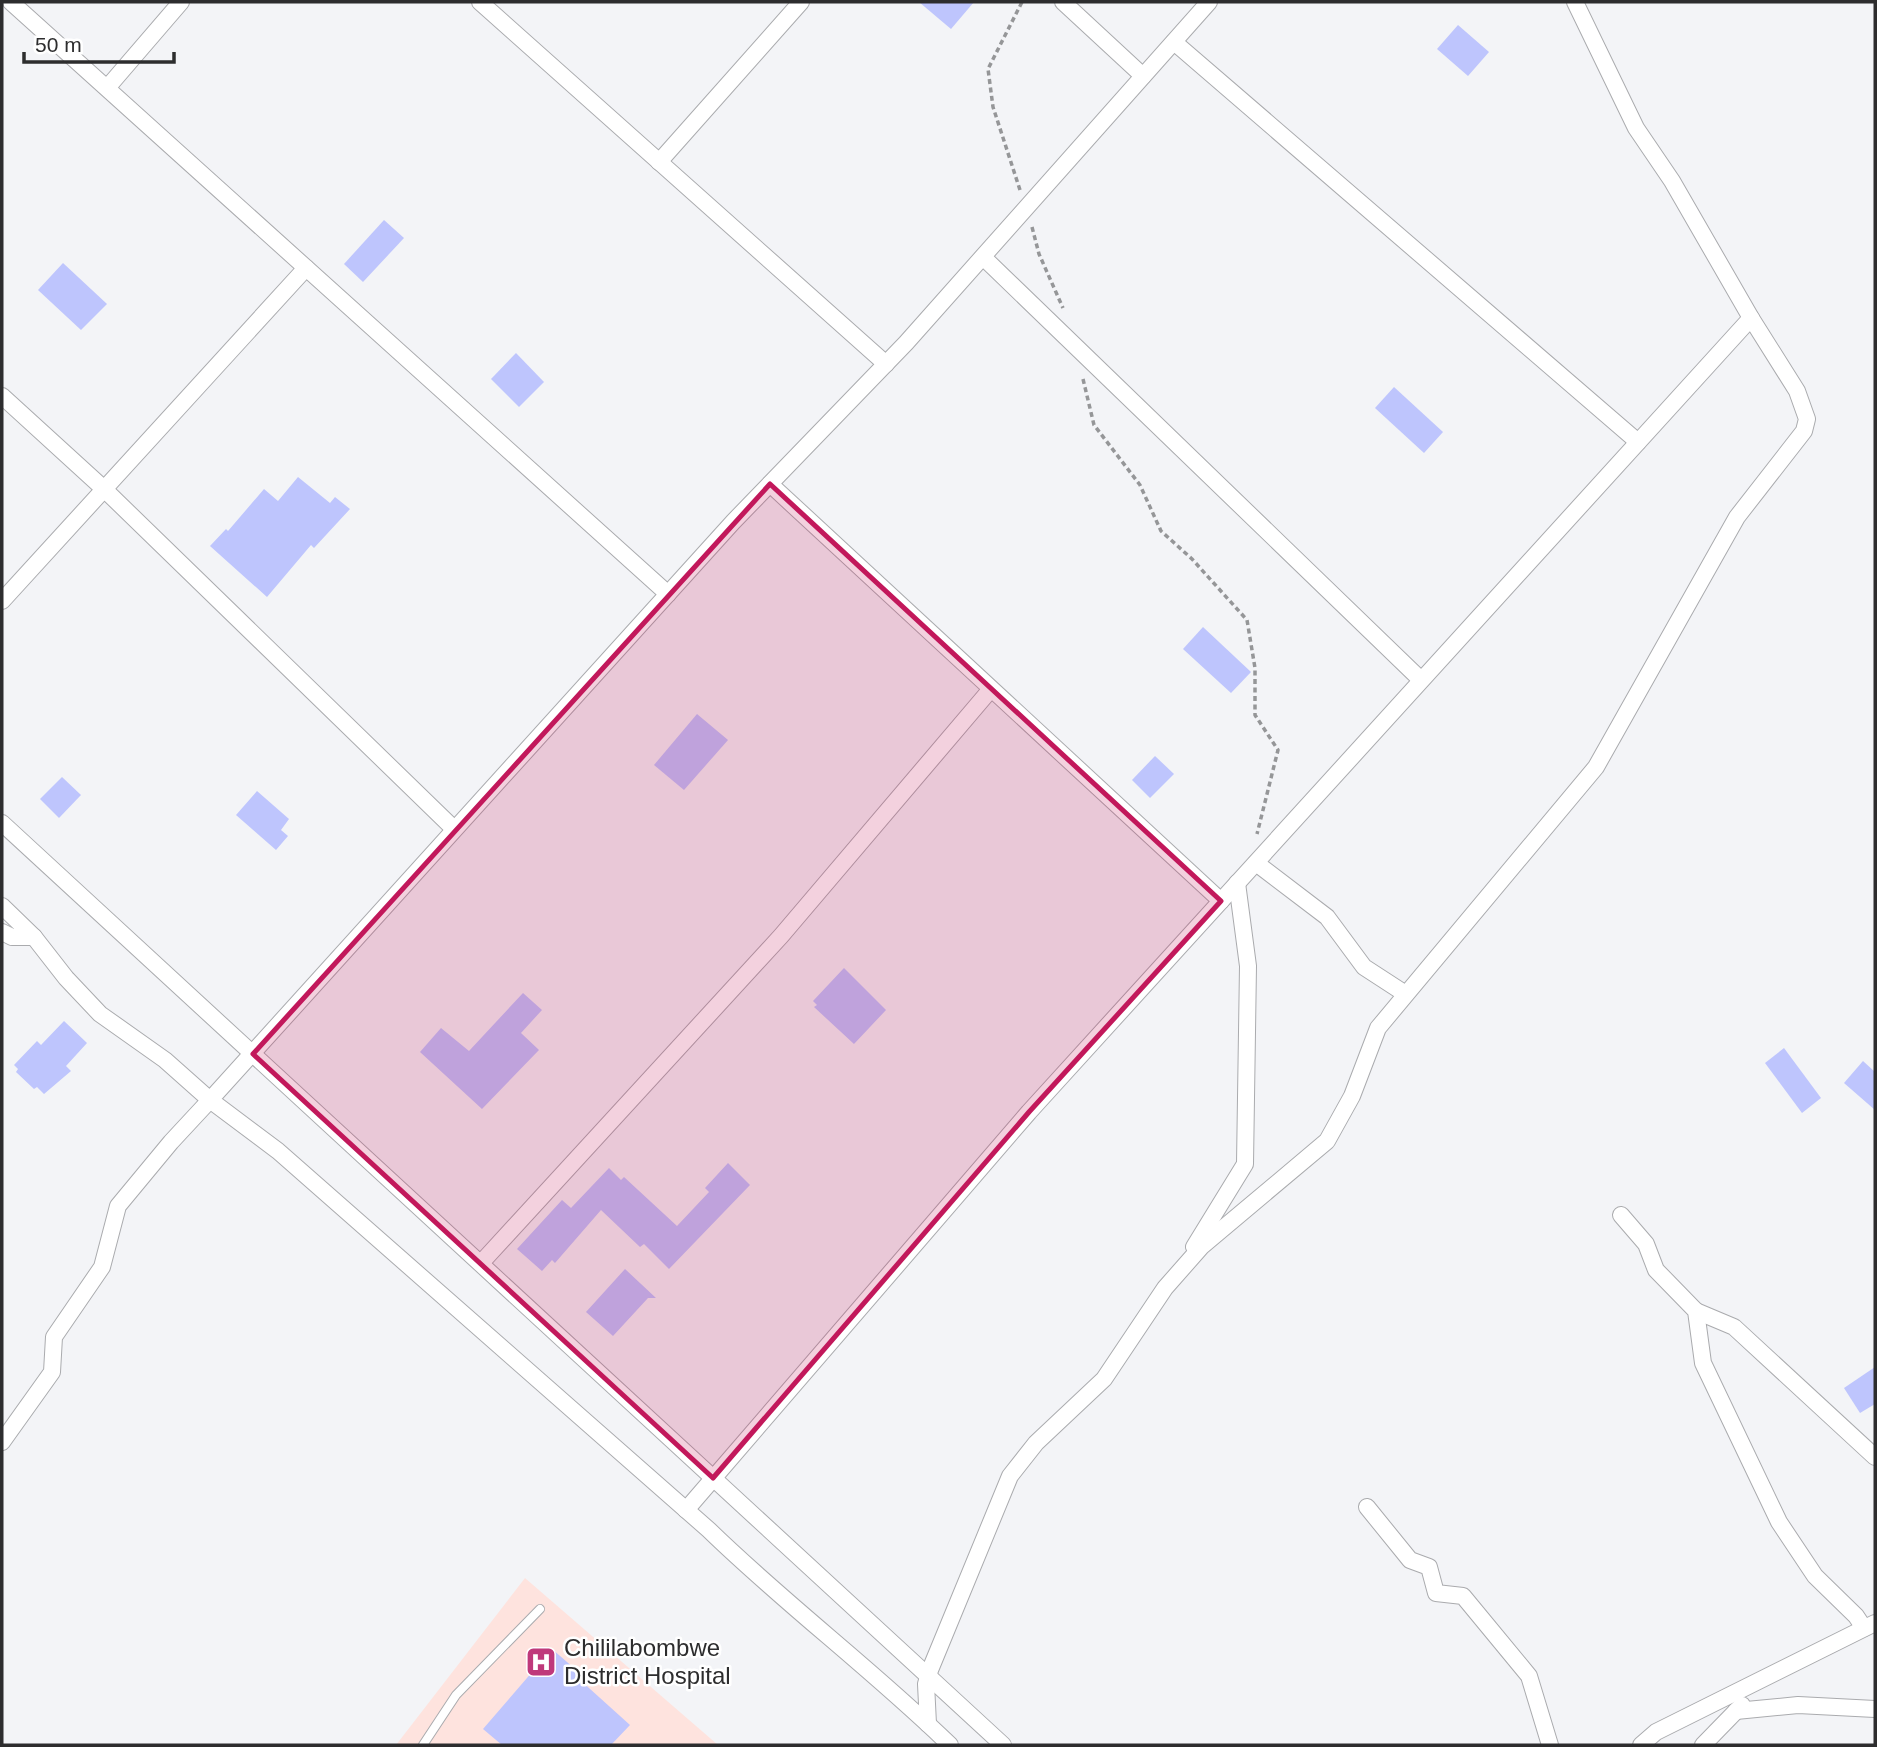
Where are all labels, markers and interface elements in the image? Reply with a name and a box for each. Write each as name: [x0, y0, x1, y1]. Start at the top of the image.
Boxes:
scale bar: [24, 21, 175, 65]
text: 50 m: [35, 33, 82, 56]
place label: Chililabombwe District Hospital: [564, 1634, 731, 1689]
hospital icon: Chililabombwe District Hospital: [524, 1645, 558, 1679]

